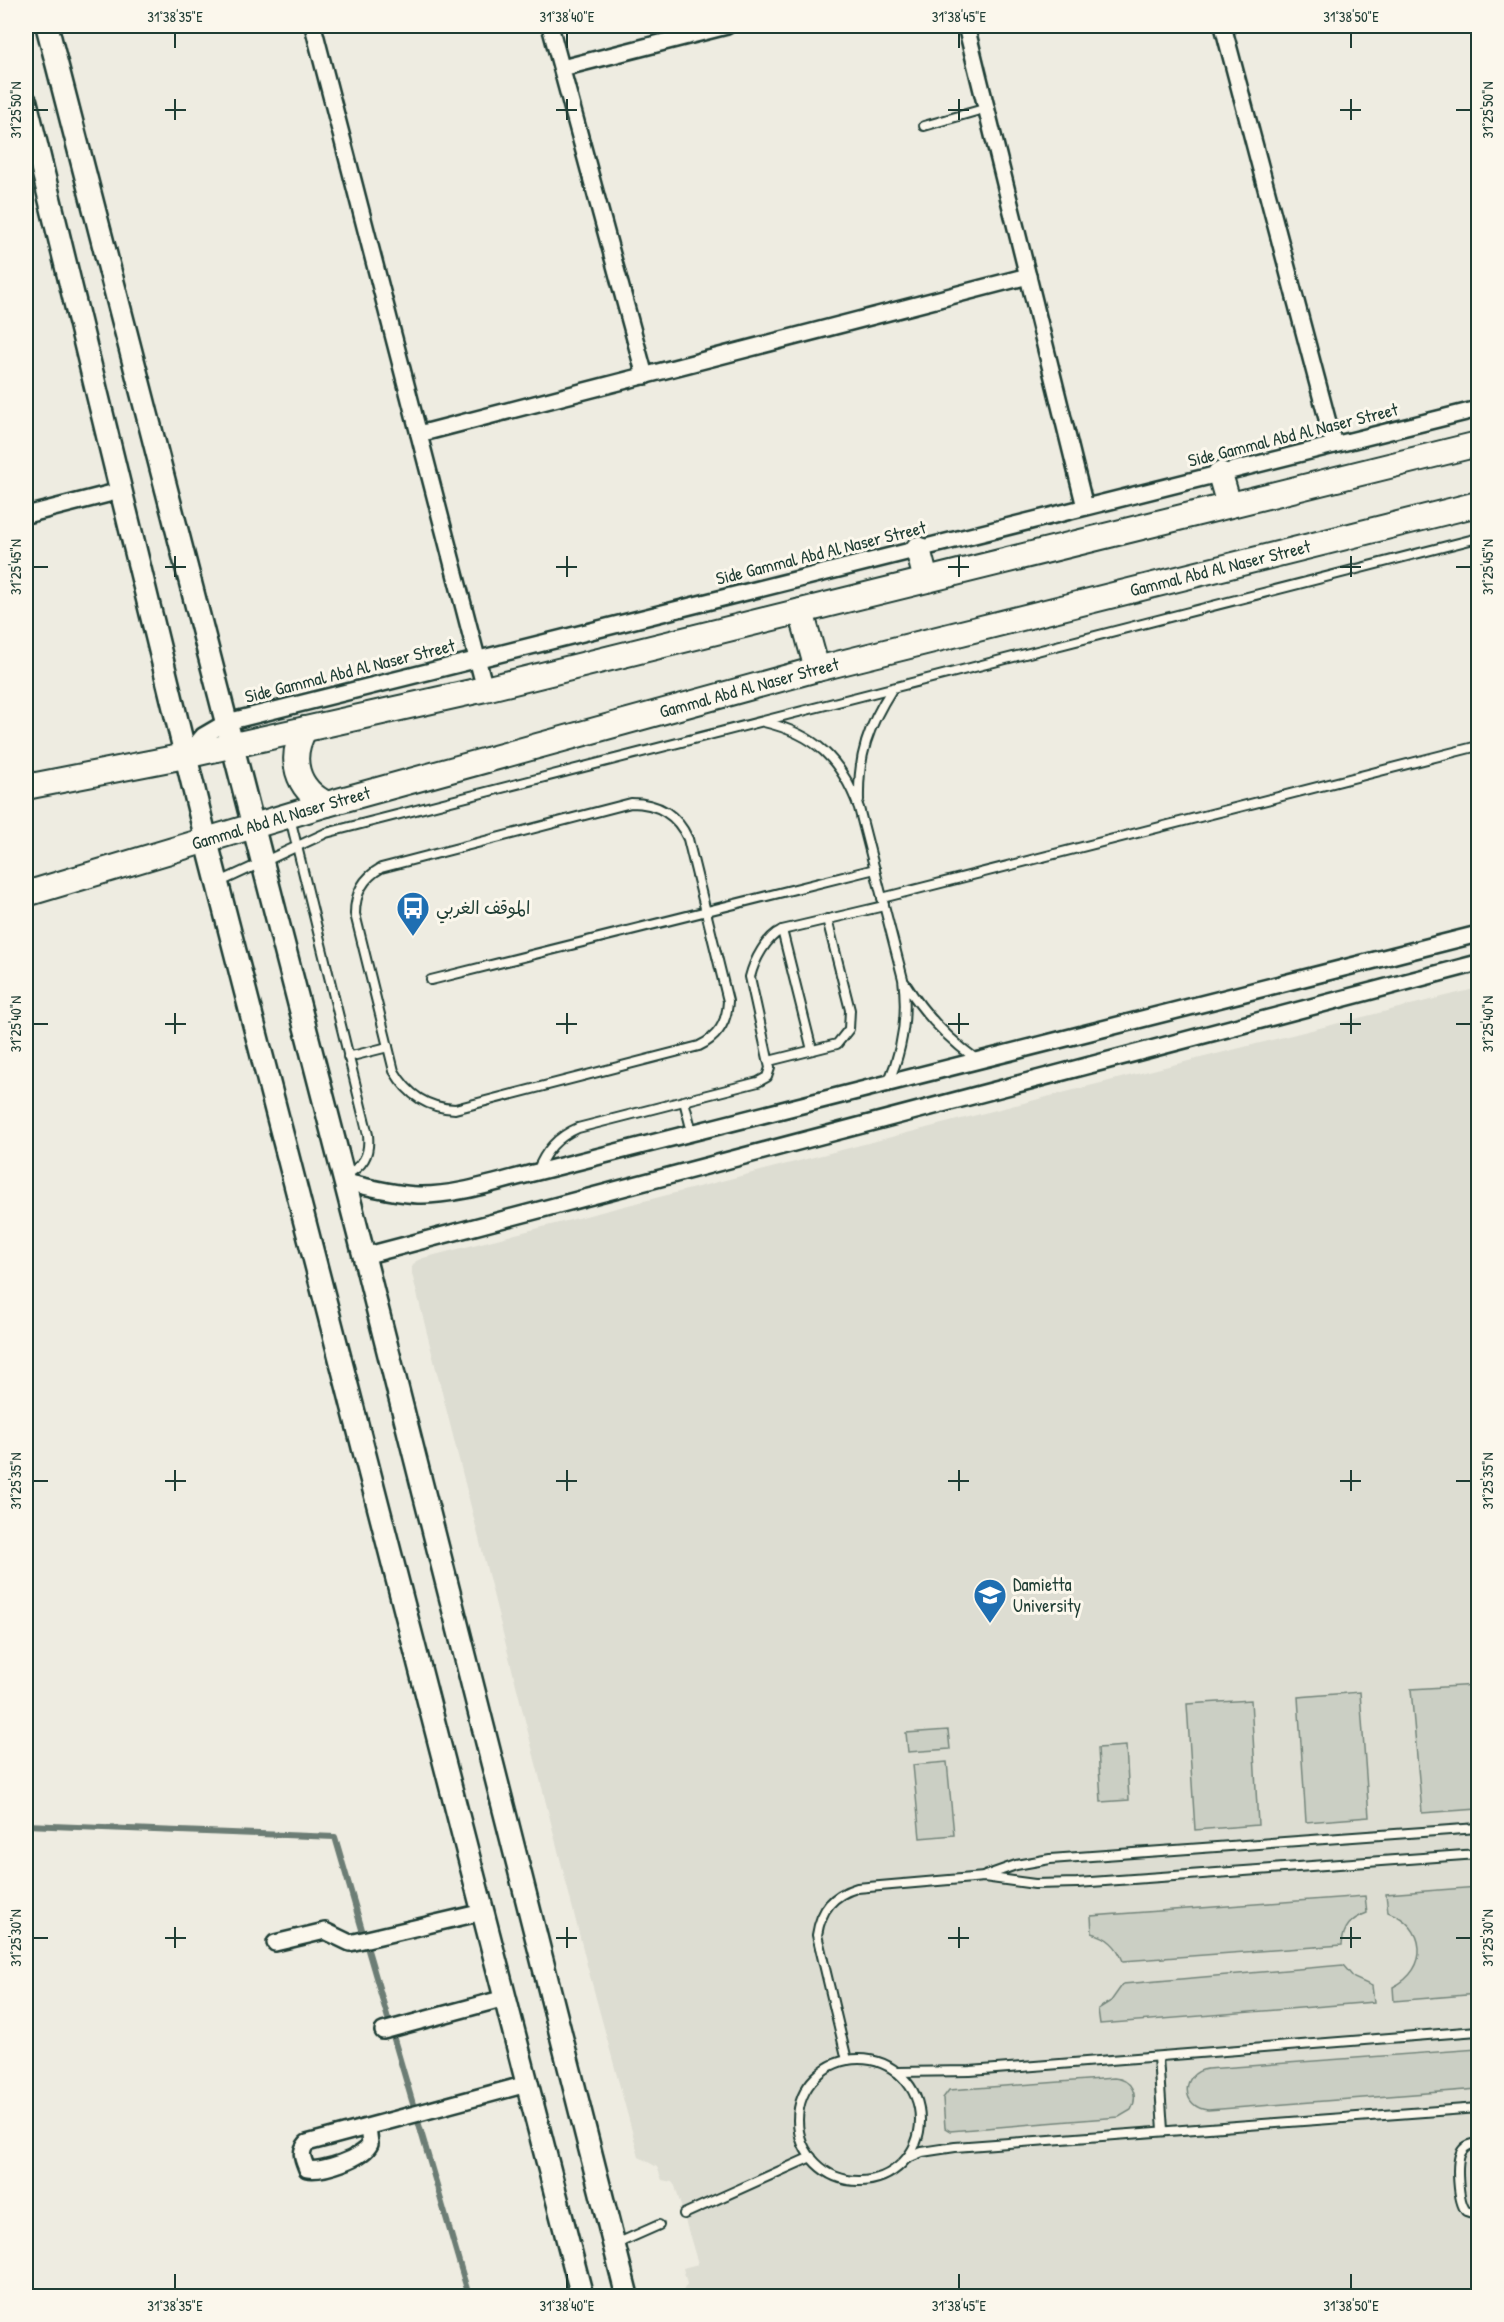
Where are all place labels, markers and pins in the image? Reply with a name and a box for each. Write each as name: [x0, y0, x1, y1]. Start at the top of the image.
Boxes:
bus stop icon: الموقف الغربي: [395, 890, 431, 937]
place label: الموقف الغربي: [436, 895, 530, 924]
place label: Damietta University: [1013, 1572, 1082, 1618]
school or university icon: Damietta University: [972, 1577, 1008, 1624]

